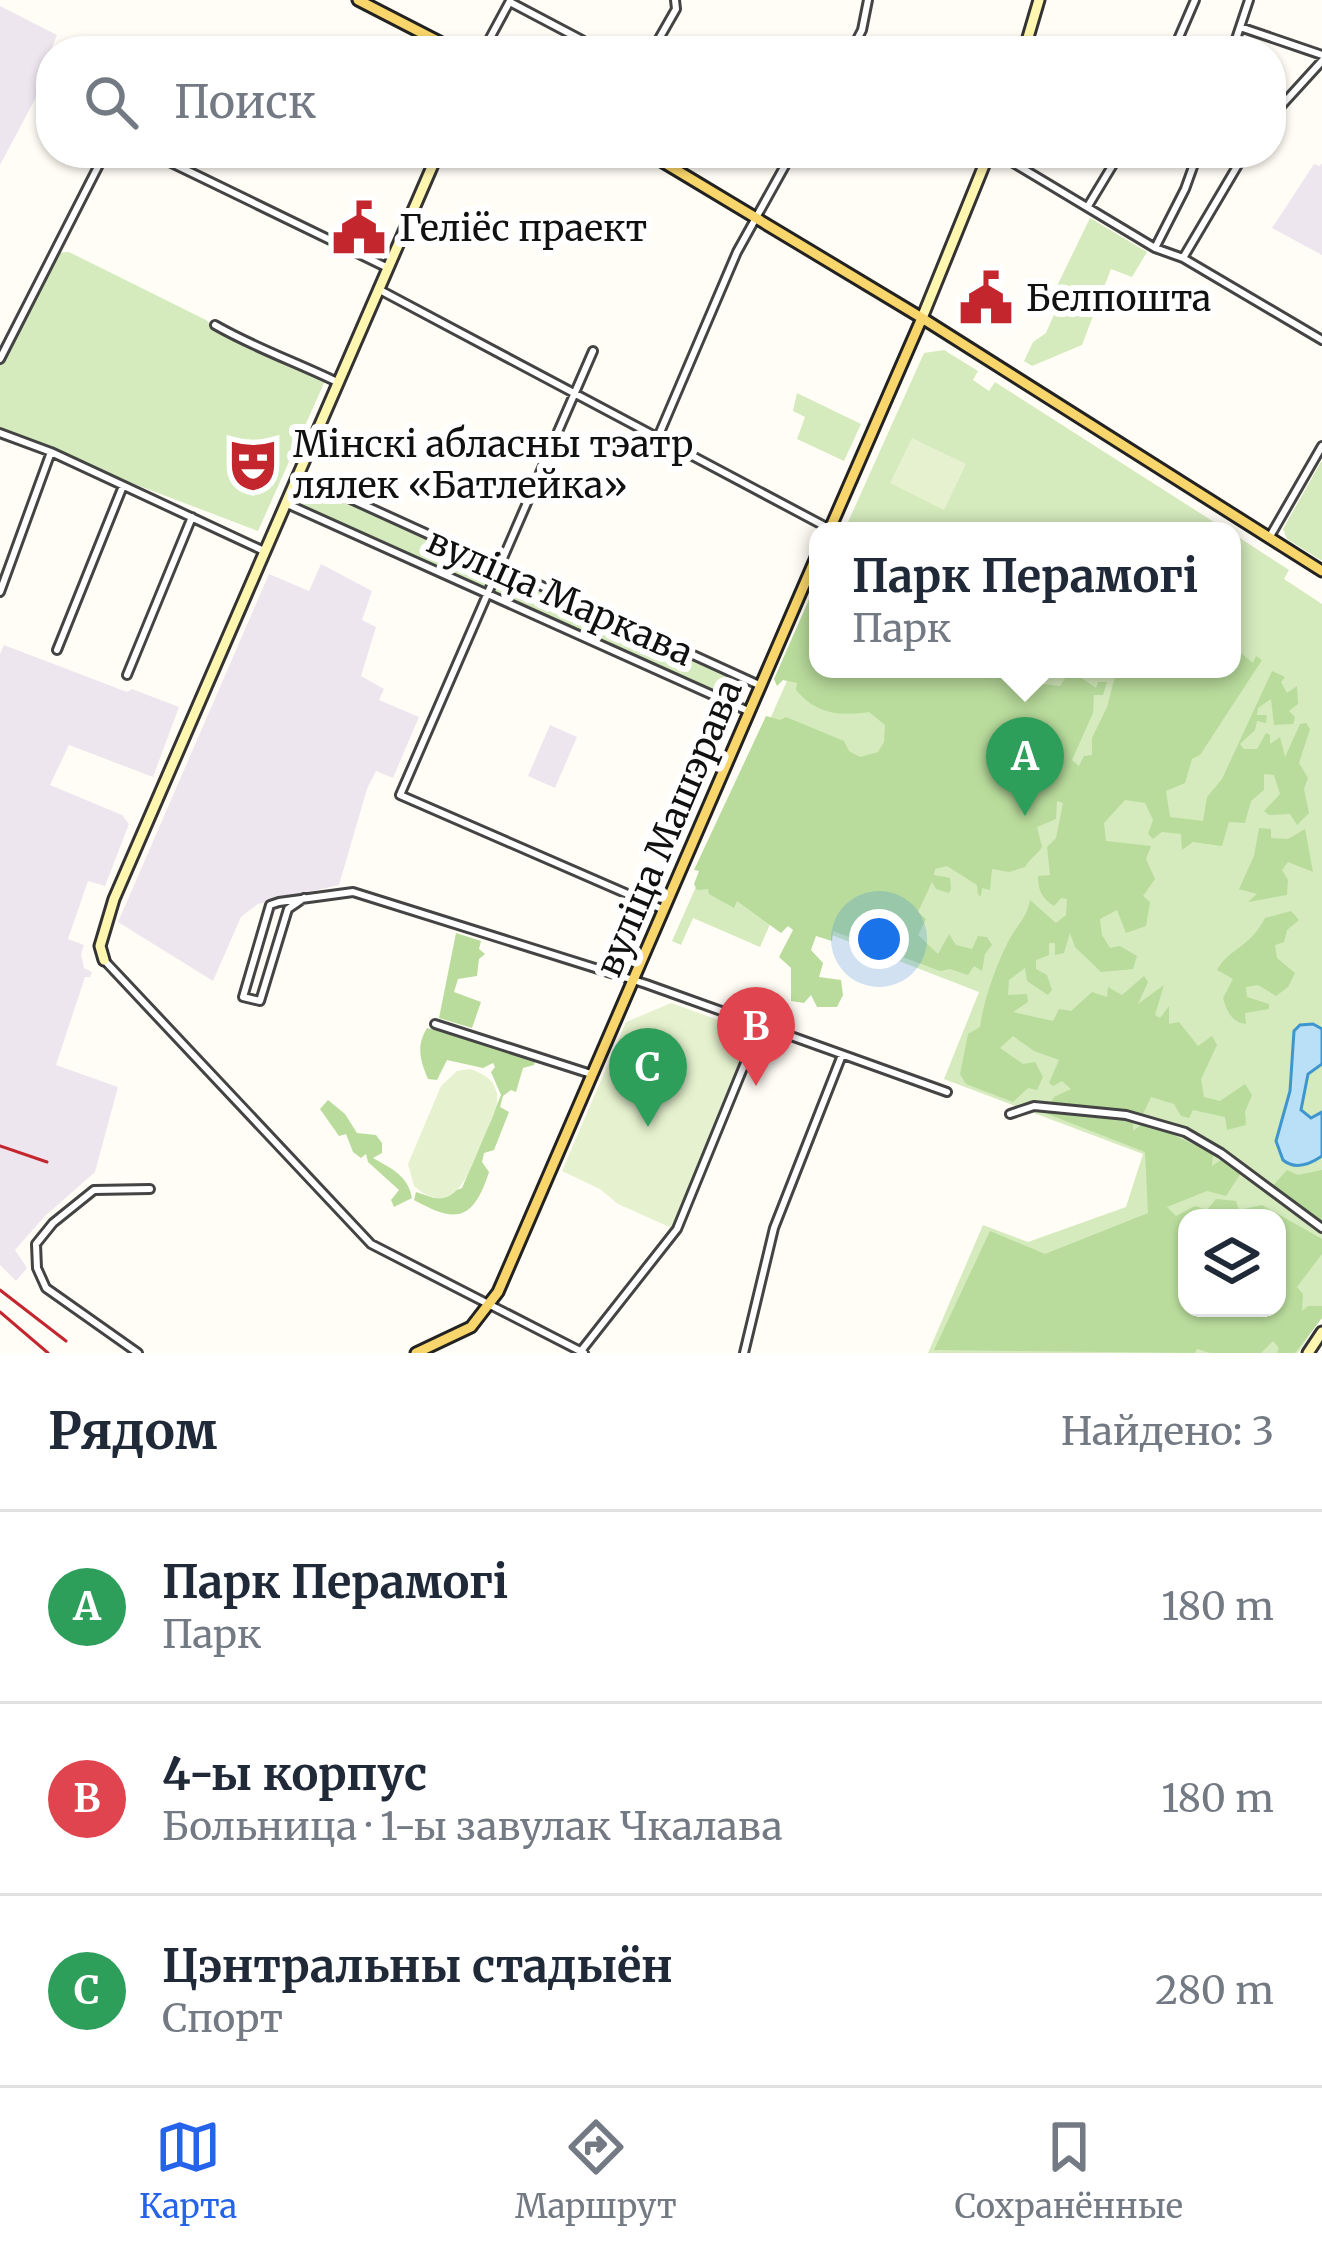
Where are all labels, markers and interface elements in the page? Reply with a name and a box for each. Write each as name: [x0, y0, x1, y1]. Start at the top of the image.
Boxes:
search box: [36, 36, 1286, 168]
icon: search: [78, 69, 144, 135]
text: Поиск: [174, 74, 316, 130]
public building icon: Геліёс праект: [330, 199, 388, 257]
place label: Геліёс праект: [399, 206, 647, 251]
public building icon: Белпошта: [957, 269, 1015, 327]
place label: Белпошта: [1026, 276, 1211, 321]
place label: Мінскі абласны тэатр лялек «Батлейка»: [293, 422, 693, 508]
theatre icon: Мінскі абласны тэатр лялек «Батлейка»: [224, 436, 282, 494]
street label: вуліца Маркава: [420, 518, 700, 676]
popup: [809, 522, 1241, 678]
text: Парк Перамогі: [852, 548, 1198, 604]
text: Парк: [852, 604, 951, 653]
street label: вуліца Машэрава: [586, 673, 752, 983]
pin: A: [986, 717, 1064, 816]
your location: [849, 909, 909, 969]
pin: B: [717, 987, 795, 1086]
pin: C: [609, 1028, 687, 1127]
map controls: [1178, 1209, 1286, 1317]
button: layers: [1178, 1209, 1286, 1317]
text: Рядом: [48, 1399, 217, 1463]
text: Найдено: 3: [1061, 1407, 1274, 1456]
text: Парк Перамогі: [162, 1554, 508, 1610]
text: A: [73, 1582, 101, 1631]
text: 180 m: [1161, 1582, 1274, 1631]
text: Парк: [162, 1610, 261, 1659]
text: 4-ы корпус: [162, 1746, 427, 1802]
text: B: [73, 1774, 101, 1823]
text: 180 m: [1161, 1774, 1274, 1823]
text: Больница · 1-ы завулак Чкалава: [162, 1802, 783, 1851]
text: Цэнтральны стадыён: [162, 1938, 673, 1994]
text: C: [74, 1966, 100, 2015]
text: 280 m: [1155, 1966, 1274, 2015]
text: Спорт: [162, 1994, 283, 2043]
tab: Карта: [139, 2114, 237, 2227]
tab: Маршрут: [515, 2114, 677, 2227]
tab: Сохранённые: [955, 2114, 1183, 2227]

